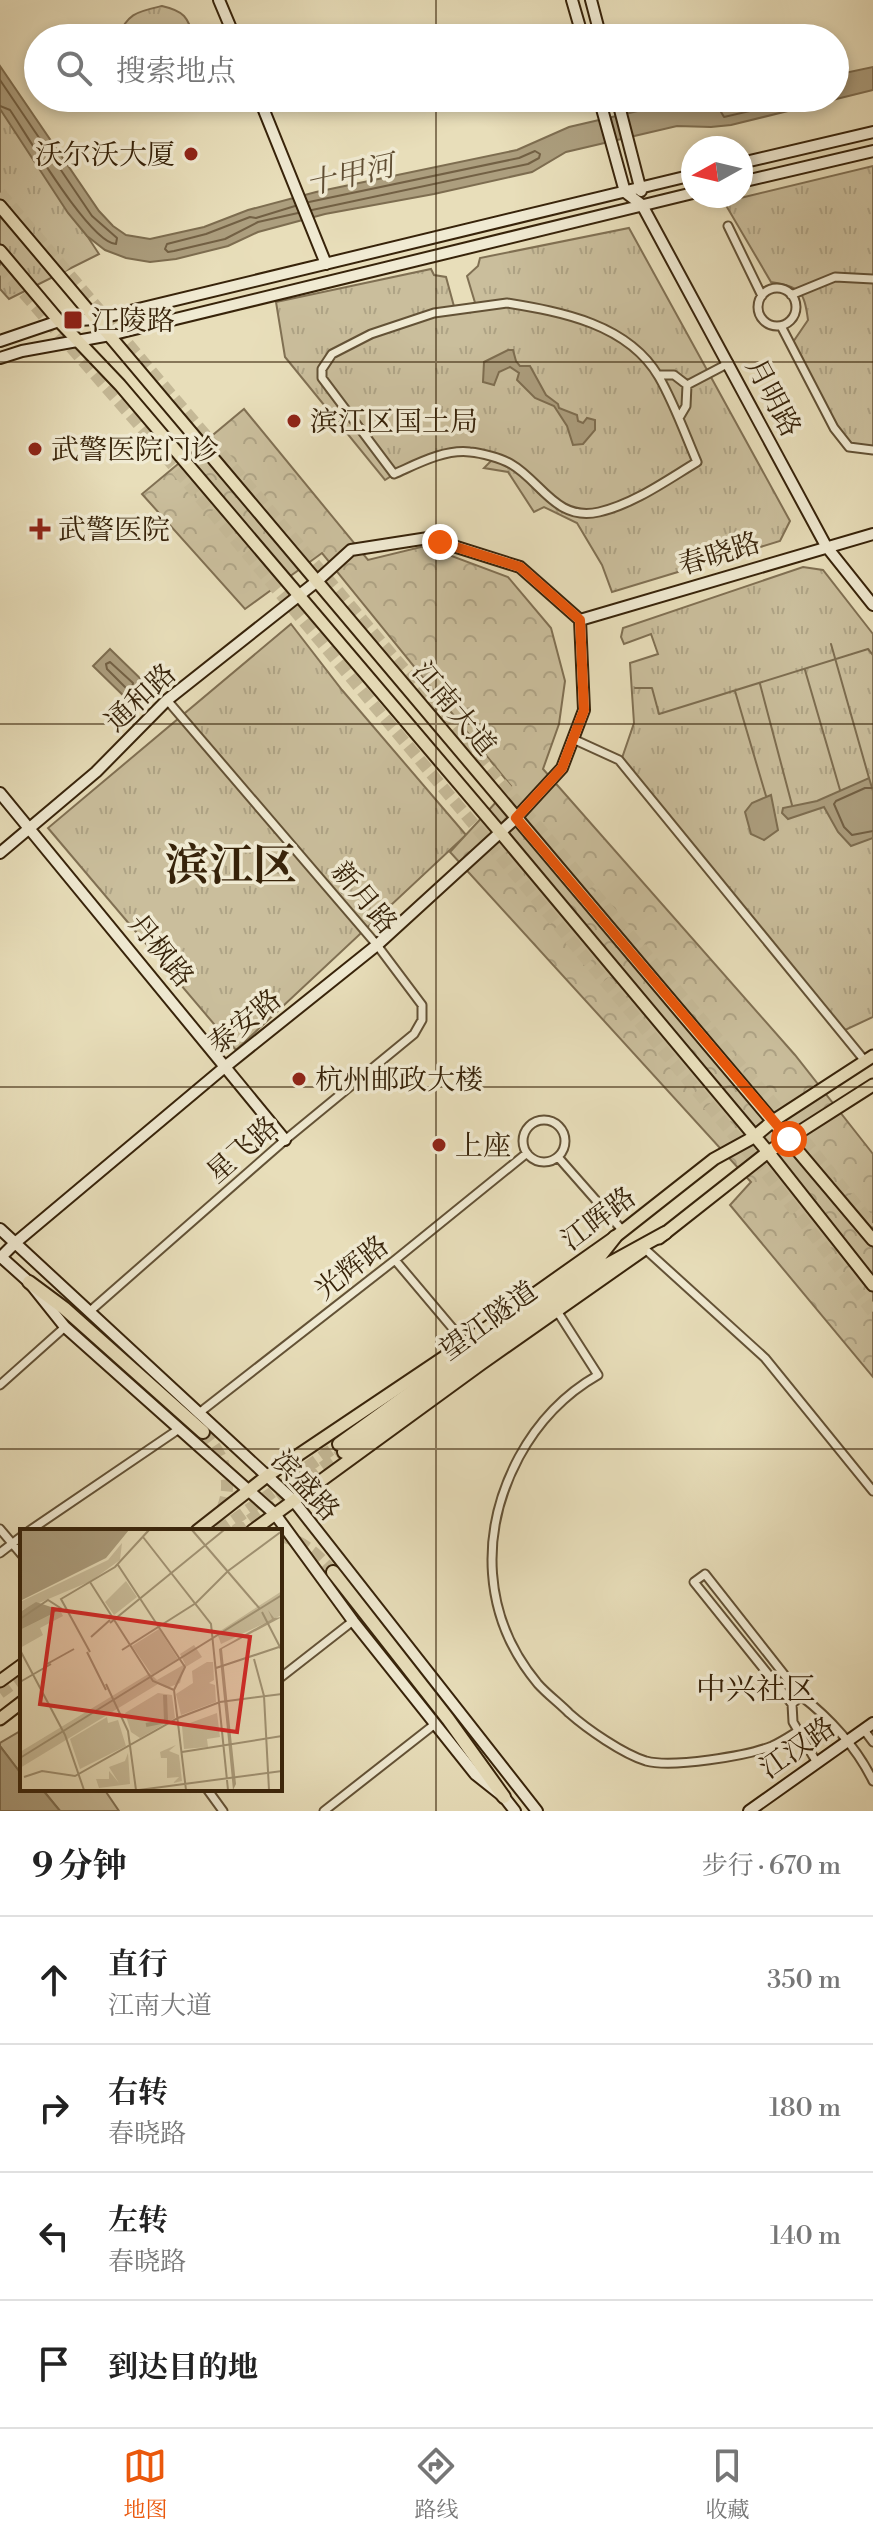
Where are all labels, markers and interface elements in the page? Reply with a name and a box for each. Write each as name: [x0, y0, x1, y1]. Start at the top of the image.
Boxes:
search box: [24, 24, 849, 112]
icon: search: [52, 46, 96, 90]
text: 搜索地点: [116, 53, 236, 91]
north arrow: [681, 136, 753, 208]
place label: 沃尔沃大厦: [35, 138, 175, 173]
marker: 沃尔沃大厦: [182, 145, 200, 163]
water label: 十甲河: [302, 146, 403, 205]
place label: 江陵路: [91, 304, 175, 339]
marker: 江陵路: [62, 309, 84, 331]
street label: 月明路: [738, 352, 808, 443]
place label: 滨江区国土局: [310, 405, 478, 440]
marker: 滨江区国土局: [285, 412, 303, 430]
place label: 武警医院门诊: [51, 433, 219, 468]
marker: 武警医院门诊: [26, 440, 44, 458]
place label: 武警医院: [58, 513, 170, 548]
marker: 武警医院: [29, 518, 51, 540]
route end: [422, 524, 458, 560]
street label: 春晓路: [674, 525, 765, 583]
street label: 江南大道: [404, 655, 503, 763]
street label: 通和路: [98, 657, 184, 740]
district label: 滨江区: [165, 839, 297, 894]
street label: 新月路: [323, 855, 404, 941]
street label: 丹枫路: [121, 907, 201, 995]
street label: 泰安路: [201, 982, 289, 1062]
place label: 杭州邮政大楼: [315, 1063, 483, 1098]
marker: 杭州邮政大楼: [290, 1070, 308, 1088]
street label: 星飞路: [200, 1109, 286, 1191]
route start: [771, 1121, 807, 1157]
place label: 上座: [455, 1129, 511, 1164]
marker: 上座: [430, 1136, 448, 1154]
street label: 江晖路: [555, 1180, 643, 1258]
street label: 光辉路: [308, 1229, 396, 1308]
street label: 望江隧道: [433, 1274, 544, 1368]
street label: 滨盛路: [263, 1443, 346, 1529]
inset map: [20, 1529, 282, 1791]
district label: 中兴社区: [696, 1671, 816, 1709]
street label: 江汉路: [753, 1710, 842, 1787]
text: 9 分钟: [32, 1846, 127, 1888]
text: 步行 · 670 m: [702, 1850, 841, 1882]
text: 直行: [108, 1946, 168, 1984]
icon: ahead: [32, 1958, 76, 2002]
text: 350 m: [767, 1964, 841, 1996]
text: 江南大道: [108, 1990, 212, 2022]
text: 右转: [108, 2074, 168, 2112]
icon: right: [32, 2086, 76, 2130]
text: 180 m: [769, 2092, 841, 2124]
text: 春晓路: [108, 2118, 186, 2150]
text: 左转: [108, 2202, 168, 2240]
icon: left: [32, 2214, 76, 2258]
text: 140 m: [770, 2220, 841, 2252]
text: 春晓路: [108, 2246, 186, 2278]
icon: arrive: [32, 2342, 76, 2386]
text: 到达目的地: [108, 2349, 258, 2387]
tab: 地图: [123, 2444, 168, 2524]
tab: 路线: [414, 2444, 459, 2524]
tab: 收藏: [705, 2444, 750, 2524]

